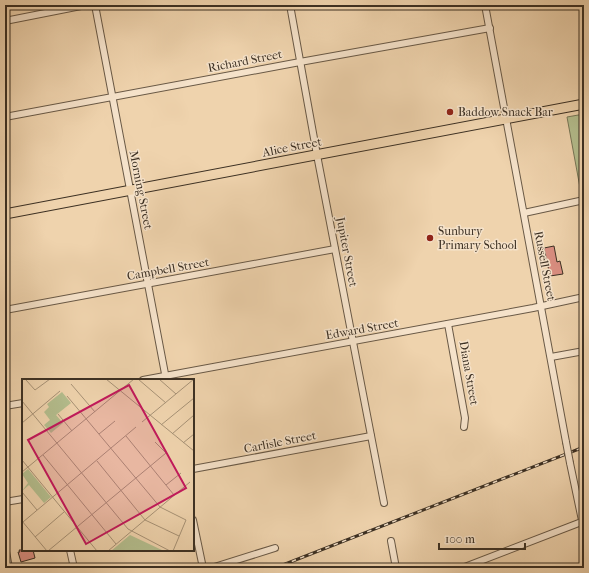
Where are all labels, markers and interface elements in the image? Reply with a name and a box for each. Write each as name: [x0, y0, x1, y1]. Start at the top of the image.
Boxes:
street label: Richard Street: [207, 47, 284, 75]
place label: Baddow Snack Bar: [458, 105, 554, 119]
marker: Baddow Snack Bar: [445, 107, 455, 117]
street label: Alice Street: [260, 134, 323, 160]
street label: Morning Street: [126, 149, 156, 231]
street label: Jupiter Street: [333, 215, 361, 289]
place label: Sunbury Primary School: [438, 224, 518, 252]
street label: Russell Street: [531, 230, 559, 303]
marker: Sunbury Primary School: [425, 233, 435, 243]
street label: Campbell Street: [126, 255, 211, 283]
street label: Edward Street: [324, 316, 400, 342]
street label: Diana Street: [456, 340, 482, 407]
inset map: [22, 379, 194, 551]
street label: Carlisle Street: [243, 428, 318, 456]
scale bar: [439, 525, 525, 551]
text: 100 m: [445, 532, 475, 546]

